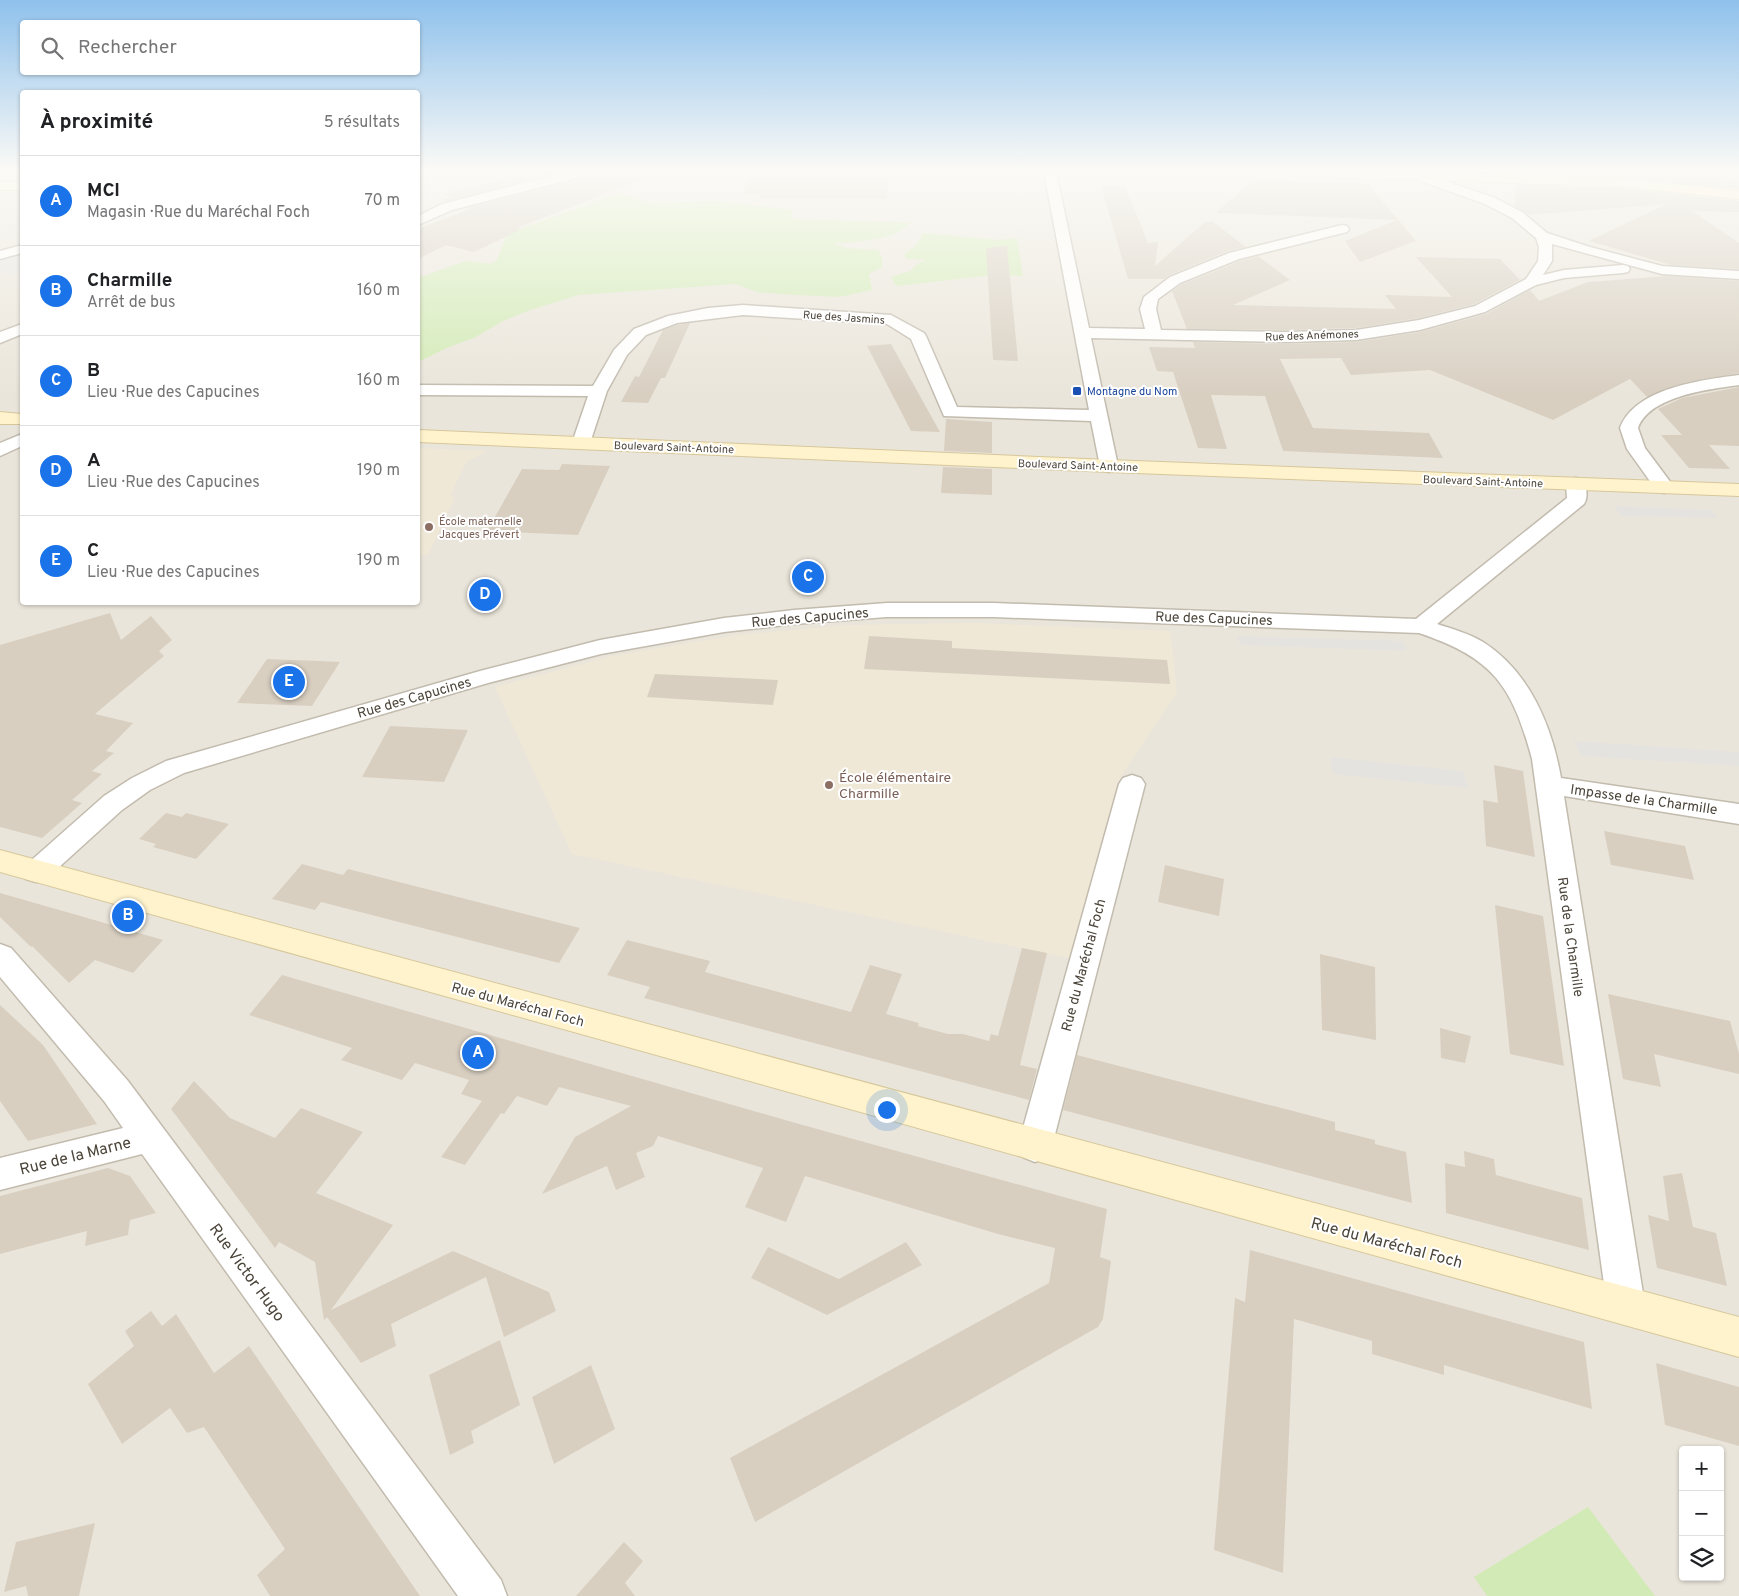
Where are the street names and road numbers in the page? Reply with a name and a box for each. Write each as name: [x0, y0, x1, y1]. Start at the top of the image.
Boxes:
street label: Rue des Jasmins: [803, 308, 885, 328]
street label: Rue des Anémones: [1265, 327, 1359, 345]
street label: Boulevard Saint-Antoine: [614, 439, 734, 457]
street label: Boulevard Saint-Antoine: [1018, 457, 1138, 475]
street label: Boulevard Saint-Antoine: [1423, 473, 1543, 491]
street label: Rue des Capucines: [751, 605, 870, 632]
street label: Rue des Capucines: [1155, 609, 1273, 630]
street label: Rue des Capucines: [355, 674, 473, 723]
street label: Impasse de la Charmille: [1569, 782, 1719, 819]
street label: Rue de la Charmille: [1553, 876, 1586, 998]
street label: Rue du Maréchal Foch: [1059, 897, 1110, 1034]
street label: Rue du Maréchal Foch: [449, 980, 586, 1031]
street label: Rue de la Marne: [18, 1133, 133, 1180]
street label: Rue du Maréchal Foch: [1308, 1214, 1465, 1274]
street label: Rue Victor Hugo: [204, 1220, 289, 1326]

